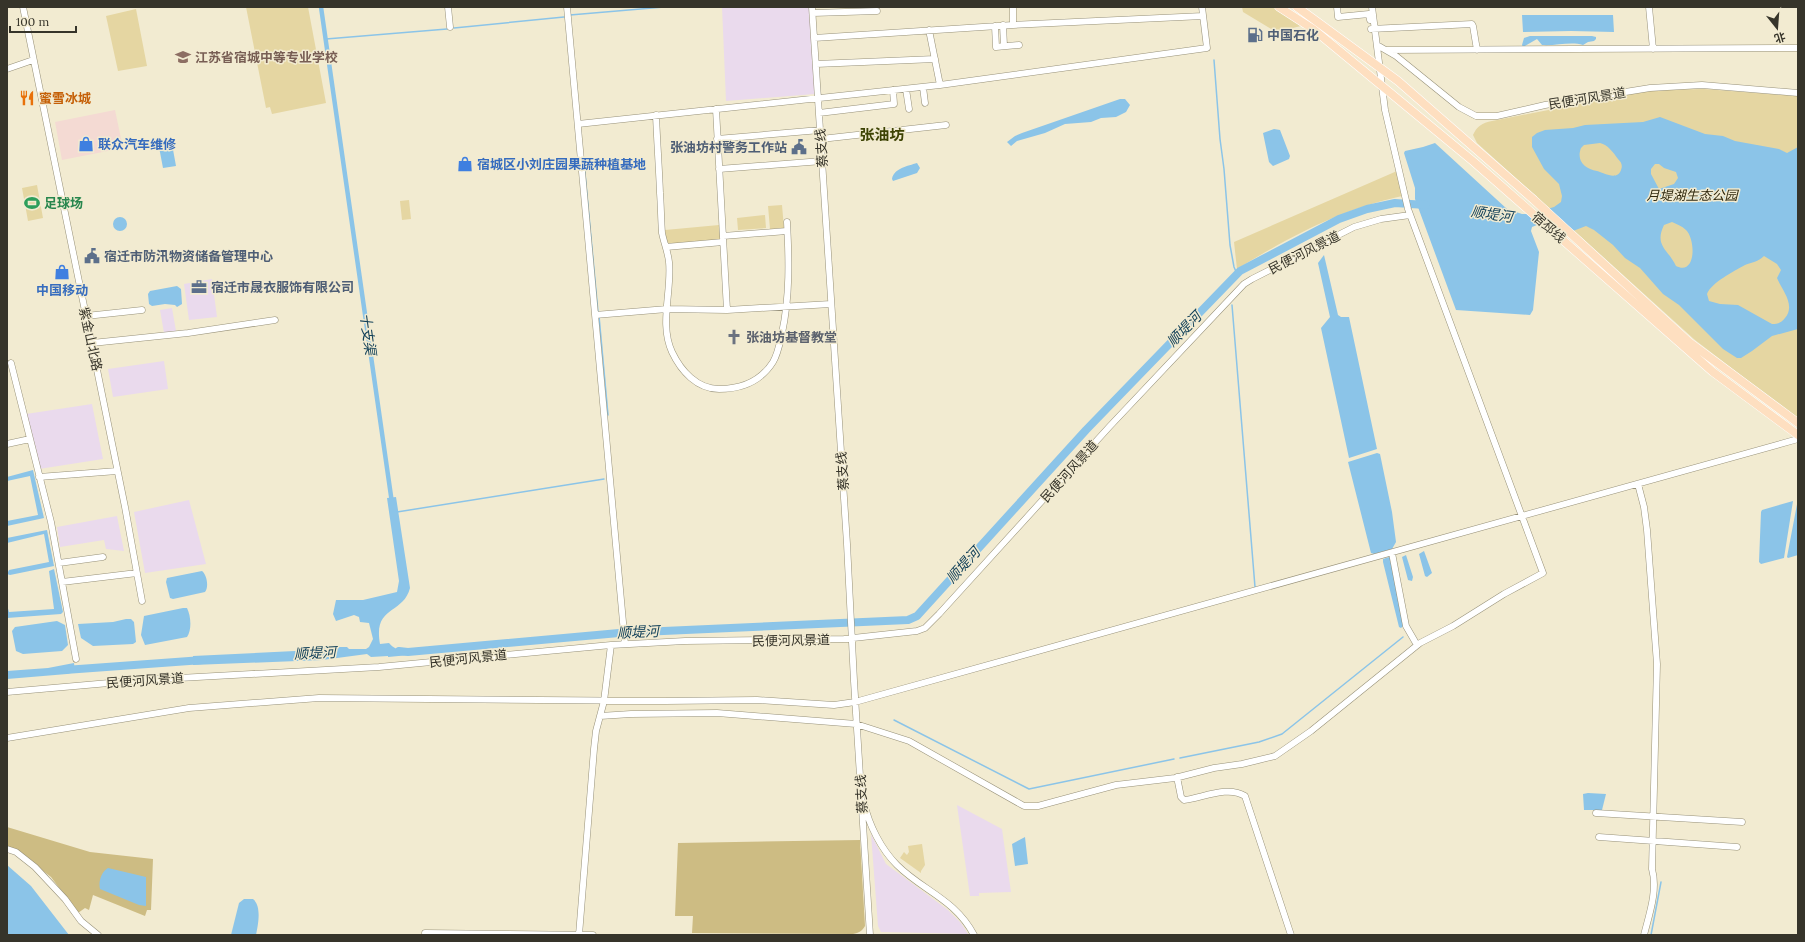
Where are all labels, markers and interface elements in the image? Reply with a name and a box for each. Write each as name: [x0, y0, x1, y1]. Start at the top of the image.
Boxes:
scale bar: [10, 8, 76, 34]
north arrow: [1757, 8, 1797, 48]
text: 100 m: [16, 14, 49, 29]
fuel station icon: 中国石化: [1246, 26, 1264, 44]
place label: 中国石化: [1267, 27, 1319, 44]
text: 北: [1773, 29, 1787, 46]
school or university icon: 江苏省宿城中等专业学校: [174, 48, 192, 66]
place label: 江苏省宿城中等专业学校: [195, 49, 338, 66]
street label: 民便河风景道: [1547, 84, 1627, 113]
restaurant icon: 蜜雪冰城: [18, 89, 36, 107]
place label: 蜜雪冰城: [39, 90, 91, 107]
district label: 张油坊: [859, 125, 905, 144]
street label: 蔡支线: [812, 128, 831, 168]
shop icon: 联众汽车维修: [77, 135, 95, 153]
place label: 联众汽车维修: [98, 136, 176, 153]
public building icon: 张油坊村警务工作站: [790, 138, 808, 156]
place label: 张油坊村警务工作站: [670, 139, 787, 156]
shop icon: 宿城区小刘庄园果蔬种植基地: [456, 155, 474, 173]
place label: 宿城区小刘庄园果蔬种植基地: [477, 156, 646, 173]
park label: 月堤湖生态公园: [1646, 187, 1739, 204]
sports icon: 足球场: [23, 194, 41, 212]
place label: 足球场: [44, 195, 83, 212]
water label: 顺堤河: [1470, 202, 1517, 226]
street label: 宿邳线: [1528, 208, 1569, 247]
street label: 民便河风景道: [1266, 227, 1343, 278]
public building icon: 宿迁市防汛物资储备管理中心: [83, 247, 101, 265]
place label: 宿迁市防汛物资储备管理中心: [104, 248, 273, 265]
shop icon: 中国移动: [53, 263, 71, 281]
office icon: 宿迁市晟衣服饰有限公司: [190, 278, 208, 296]
place label: 宿迁市晟衣服饰有限公司: [211, 279, 354, 296]
place label: 中国移动: [36, 282, 88, 299]
water label: 顺堤河: [1163, 305, 1207, 350]
street label: 紫金山北路: [75, 306, 106, 373]
water label: 十支渠: [356, 312, 380, 358]
church icon: 张油坊基督教堂: [725, 328, 743, 346]
place label: 张油坊基督教堂: [746, 329, 837, 346]
street label: 民便河风景道: [1037, 437, 1102, 506]
street label: 蔡支线: [833, 451, 852, 491]
water label: 顺堤河: [942, 541, 986, 587]
water label: 顺堤河: [617, 622, 662, 642]
street label: 民便河风景道: [752, 631, 830, 650]
water label: 顺堤河: [294, 643, 339, 663]
street label: 民便河风景道: [428, 646, 508, 671]
street label: 民便河风景道: [106, 669, 185, 692]
street label: 蔡支线: [852, 774, 871, 814]

